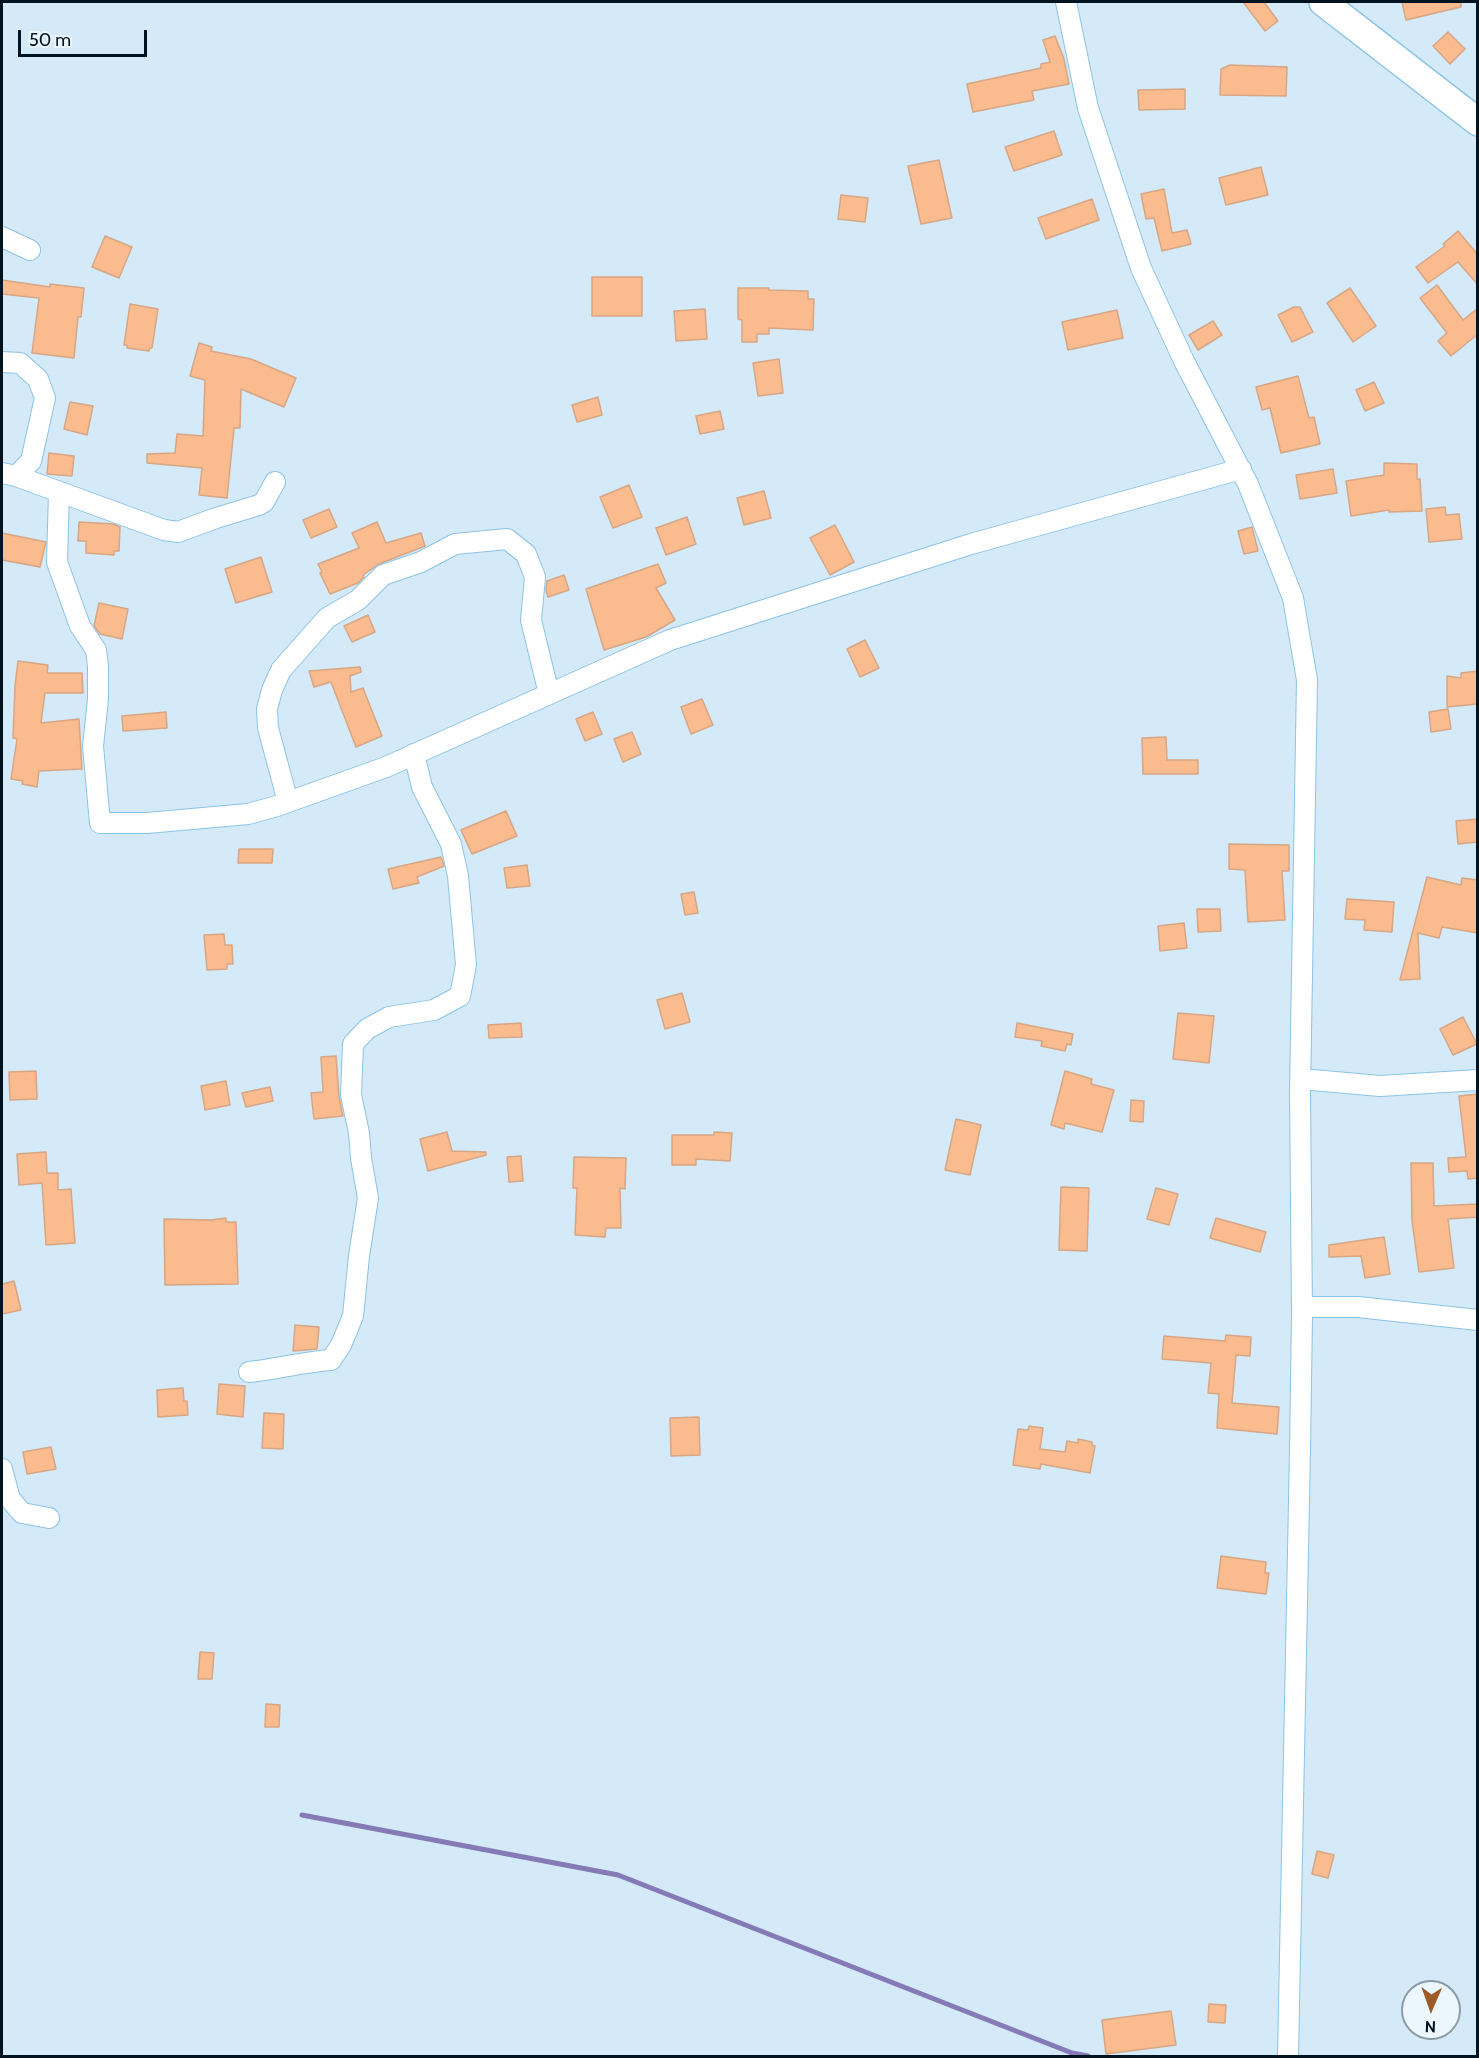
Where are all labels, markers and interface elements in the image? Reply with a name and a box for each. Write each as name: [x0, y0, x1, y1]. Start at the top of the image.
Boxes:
scale bar: [21, 18, 150, 56]
text: 50 m: [29, 29, 71, 51]
north arrow: [1401, 1980, 1461, 2040]
text: N: [1424, 2017, 1436, 2036]

